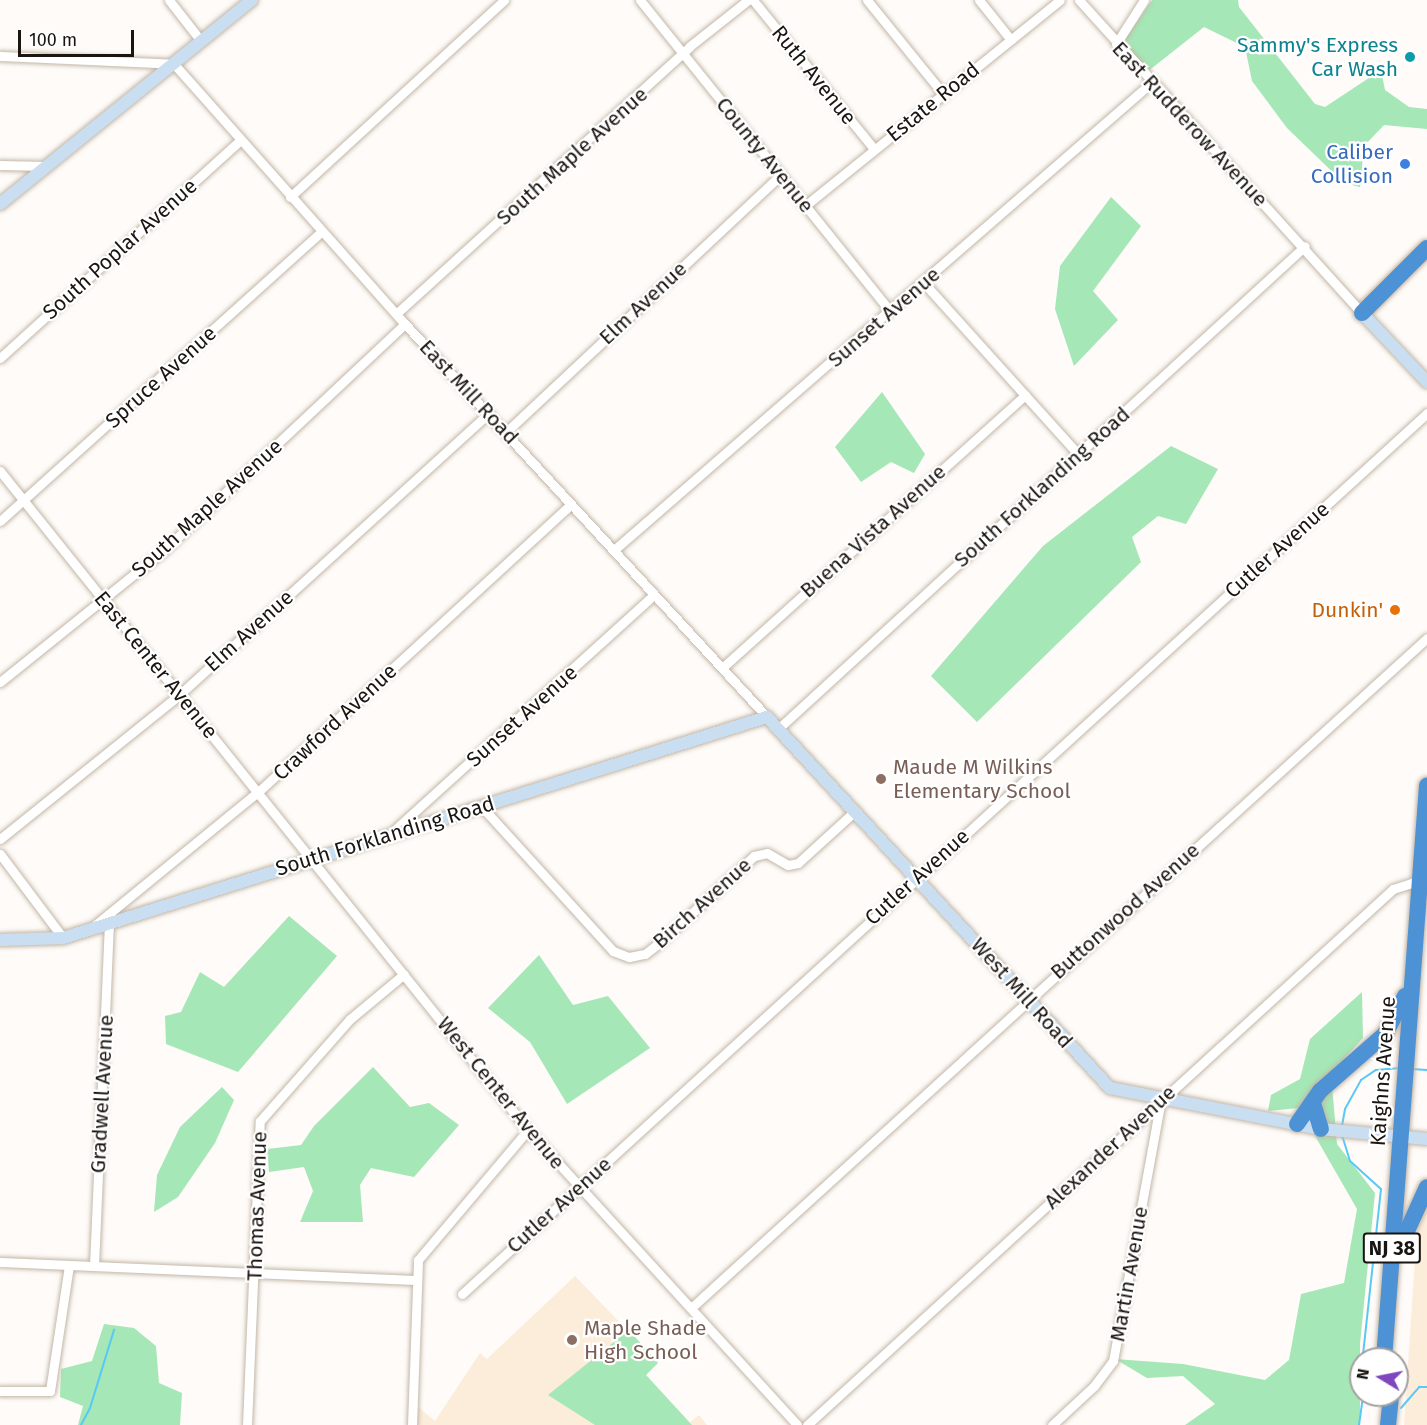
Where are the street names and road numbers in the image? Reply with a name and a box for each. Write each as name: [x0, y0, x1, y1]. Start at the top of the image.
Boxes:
street label: Ruth Avenue: [766, 20, 862, 130]
street label: East Rudderow Avenue: [1107, 36, 1273, 212]
street label: Estate Road: [881, 57, 985, 147]
street label: South Maple Avenue: [491, 82, 653, 230]
street label: County Avenue: [711, 92, 819, 218]
street label: South Poplar Avenue: [38, 173, 202, 325]
street label: Elm Avenue: [594, 256, 692, 350]
street label: Sunset Avenue: [823, 262, 945, 372]
street label: Spruce Avenue: [100, 321, 222, 433]
street label: East Mill Road: [414, 335, 524, 449]
street label: South Forklanding Road: [949, 402, 1135, 572]
street label: South Maple Avenue: [126, 434, 288, 582]
street label: Buena Vista Avenue: [795, 459, 951, 603]
street label: Cutler Avenue: [1220, 497, 1334, 603]
street label: Elm Avenue: [200, 585, 298, 677]
street label: East Center Avenue: [89, 586, 223, 744]
street label: Crawford Avenue: [268, 658, 402, 786]
street label: Sunset Avenue: [462, 660, 582, 772]
street label: South Forklanding Road: [273, 791, 497, 881]
street label: Cutler Avenue: [860, 824, 974, 930]
street label: Buttonwood Avenue: [1045, 837, 1205, 985]
street label: Birch Avenue: [648, 852, 756, 954]
street label: West Mill Road: [966, 933, 1078, 1053]
street label: Kaighns Avenue: [1365, 995, 1401, 1147]
street label: West Center Avenue: [432, 1012, 570, 1174]
street label: Gradwell Avenue: [85, 1014, 119, 1174]
street label: Alexander Avenue: [1039, 1080, 1181, 1214]
street label: Thomas Avenue: [242, 1131, 272, 1281]
street label: Cutler Avenue: [502, 1152, 616, 1258]
street label: Martin Avenue: [1105, 1204, 1153, 1344]
road number: NJ 38: [1362, 1231, 1422, 1265]

